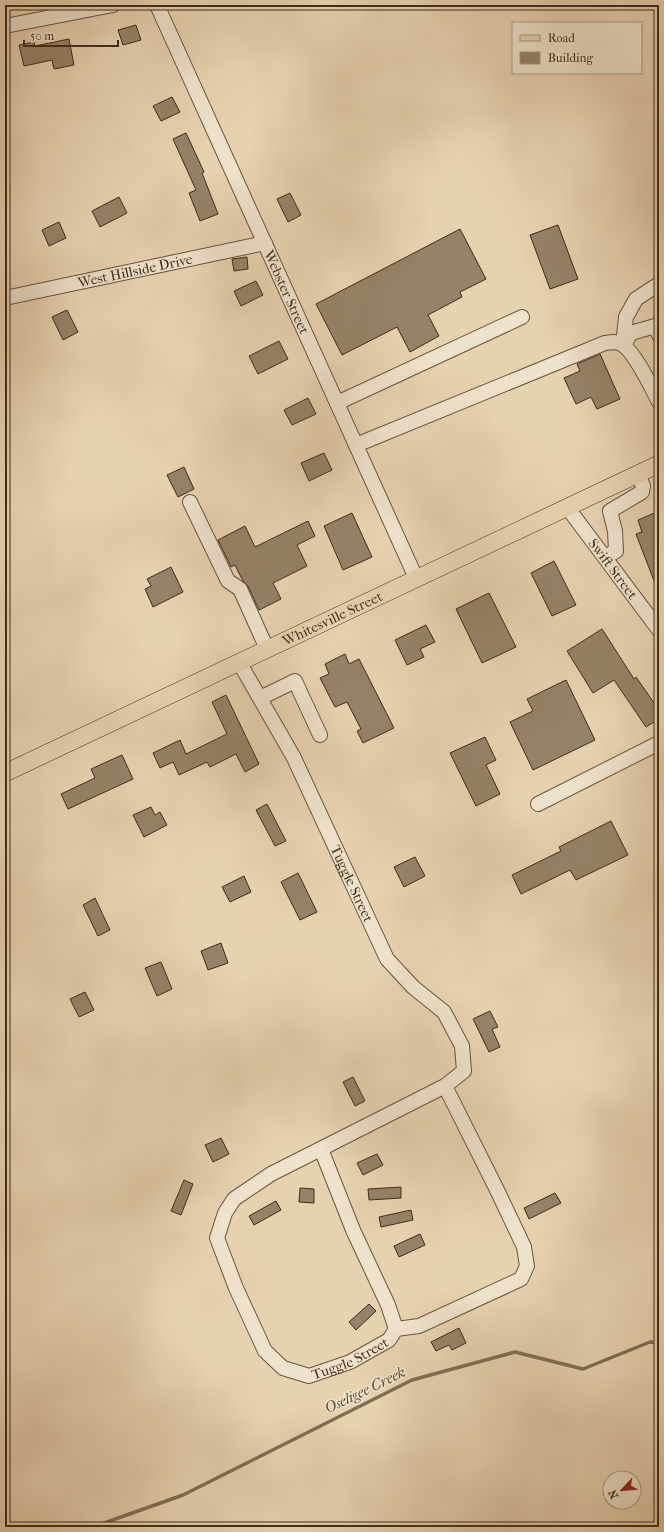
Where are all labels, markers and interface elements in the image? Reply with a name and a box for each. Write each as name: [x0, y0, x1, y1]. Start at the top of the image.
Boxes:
scale bar: [24, 22, 118, 48]
legend: [512, 22, 642, 74]
text: 50 m: [30, 29, 54, 43]
text: Road: [548, 31, 575, 45]
text: Building: [548, 51, 593, 65]
street label: Webster Street: [260, 247, 313, 337]
street label: West Hillside Drive: [75, 251, 194, 292]
street label: Swift Street: [585, 535, 641, 603]
street label: Whitesville Street: [279, 588, 385, 650]
street label: Tuggle Street: [327, 843, 377, 925]
street label: Tuggle Street: [310, 1334, 392, 1383]
water label: Oseligee Creek: [322, 1363, 409, 1417]
north arrow: [602, 1470, 642, 1510]
text: N: [606, 1487, 621, 1501]

